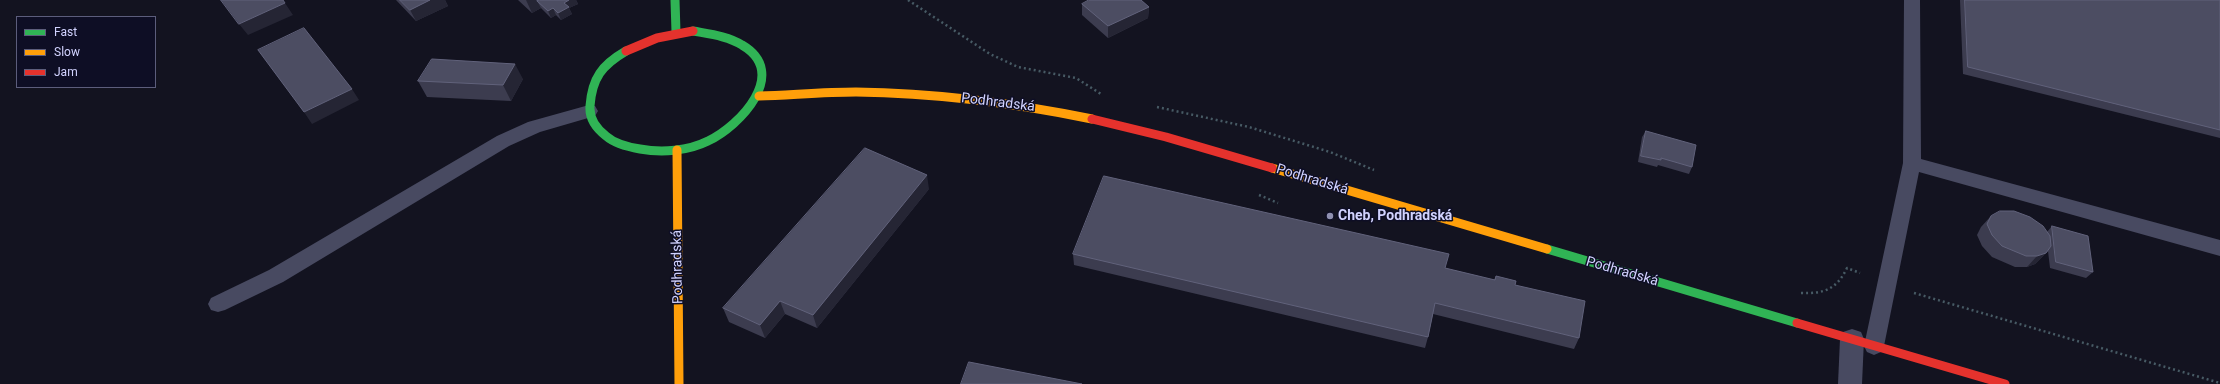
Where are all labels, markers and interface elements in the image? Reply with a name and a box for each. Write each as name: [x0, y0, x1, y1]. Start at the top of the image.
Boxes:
legend: [16, 16, 156, 88]
text: Fast: [54, 25, 77, 39]
text: Slow: [54, 45, 80, 59]
text: Jam: [54, 65, 78, 79]
street label: Podhradská: [960, 90, 1036, 116]
street label: Podhradská: [1274, 161, 1350, 199]
place label: Cheb, Podhradská: [1338, 208, 1452, 224]
marker: Cheb, Podhradská: [1325, 211, 1335, 221]
street label: Podhradská: [669, 230, 687, 304]
street label: Podhradská: [1584, 254, 1660, 290]

